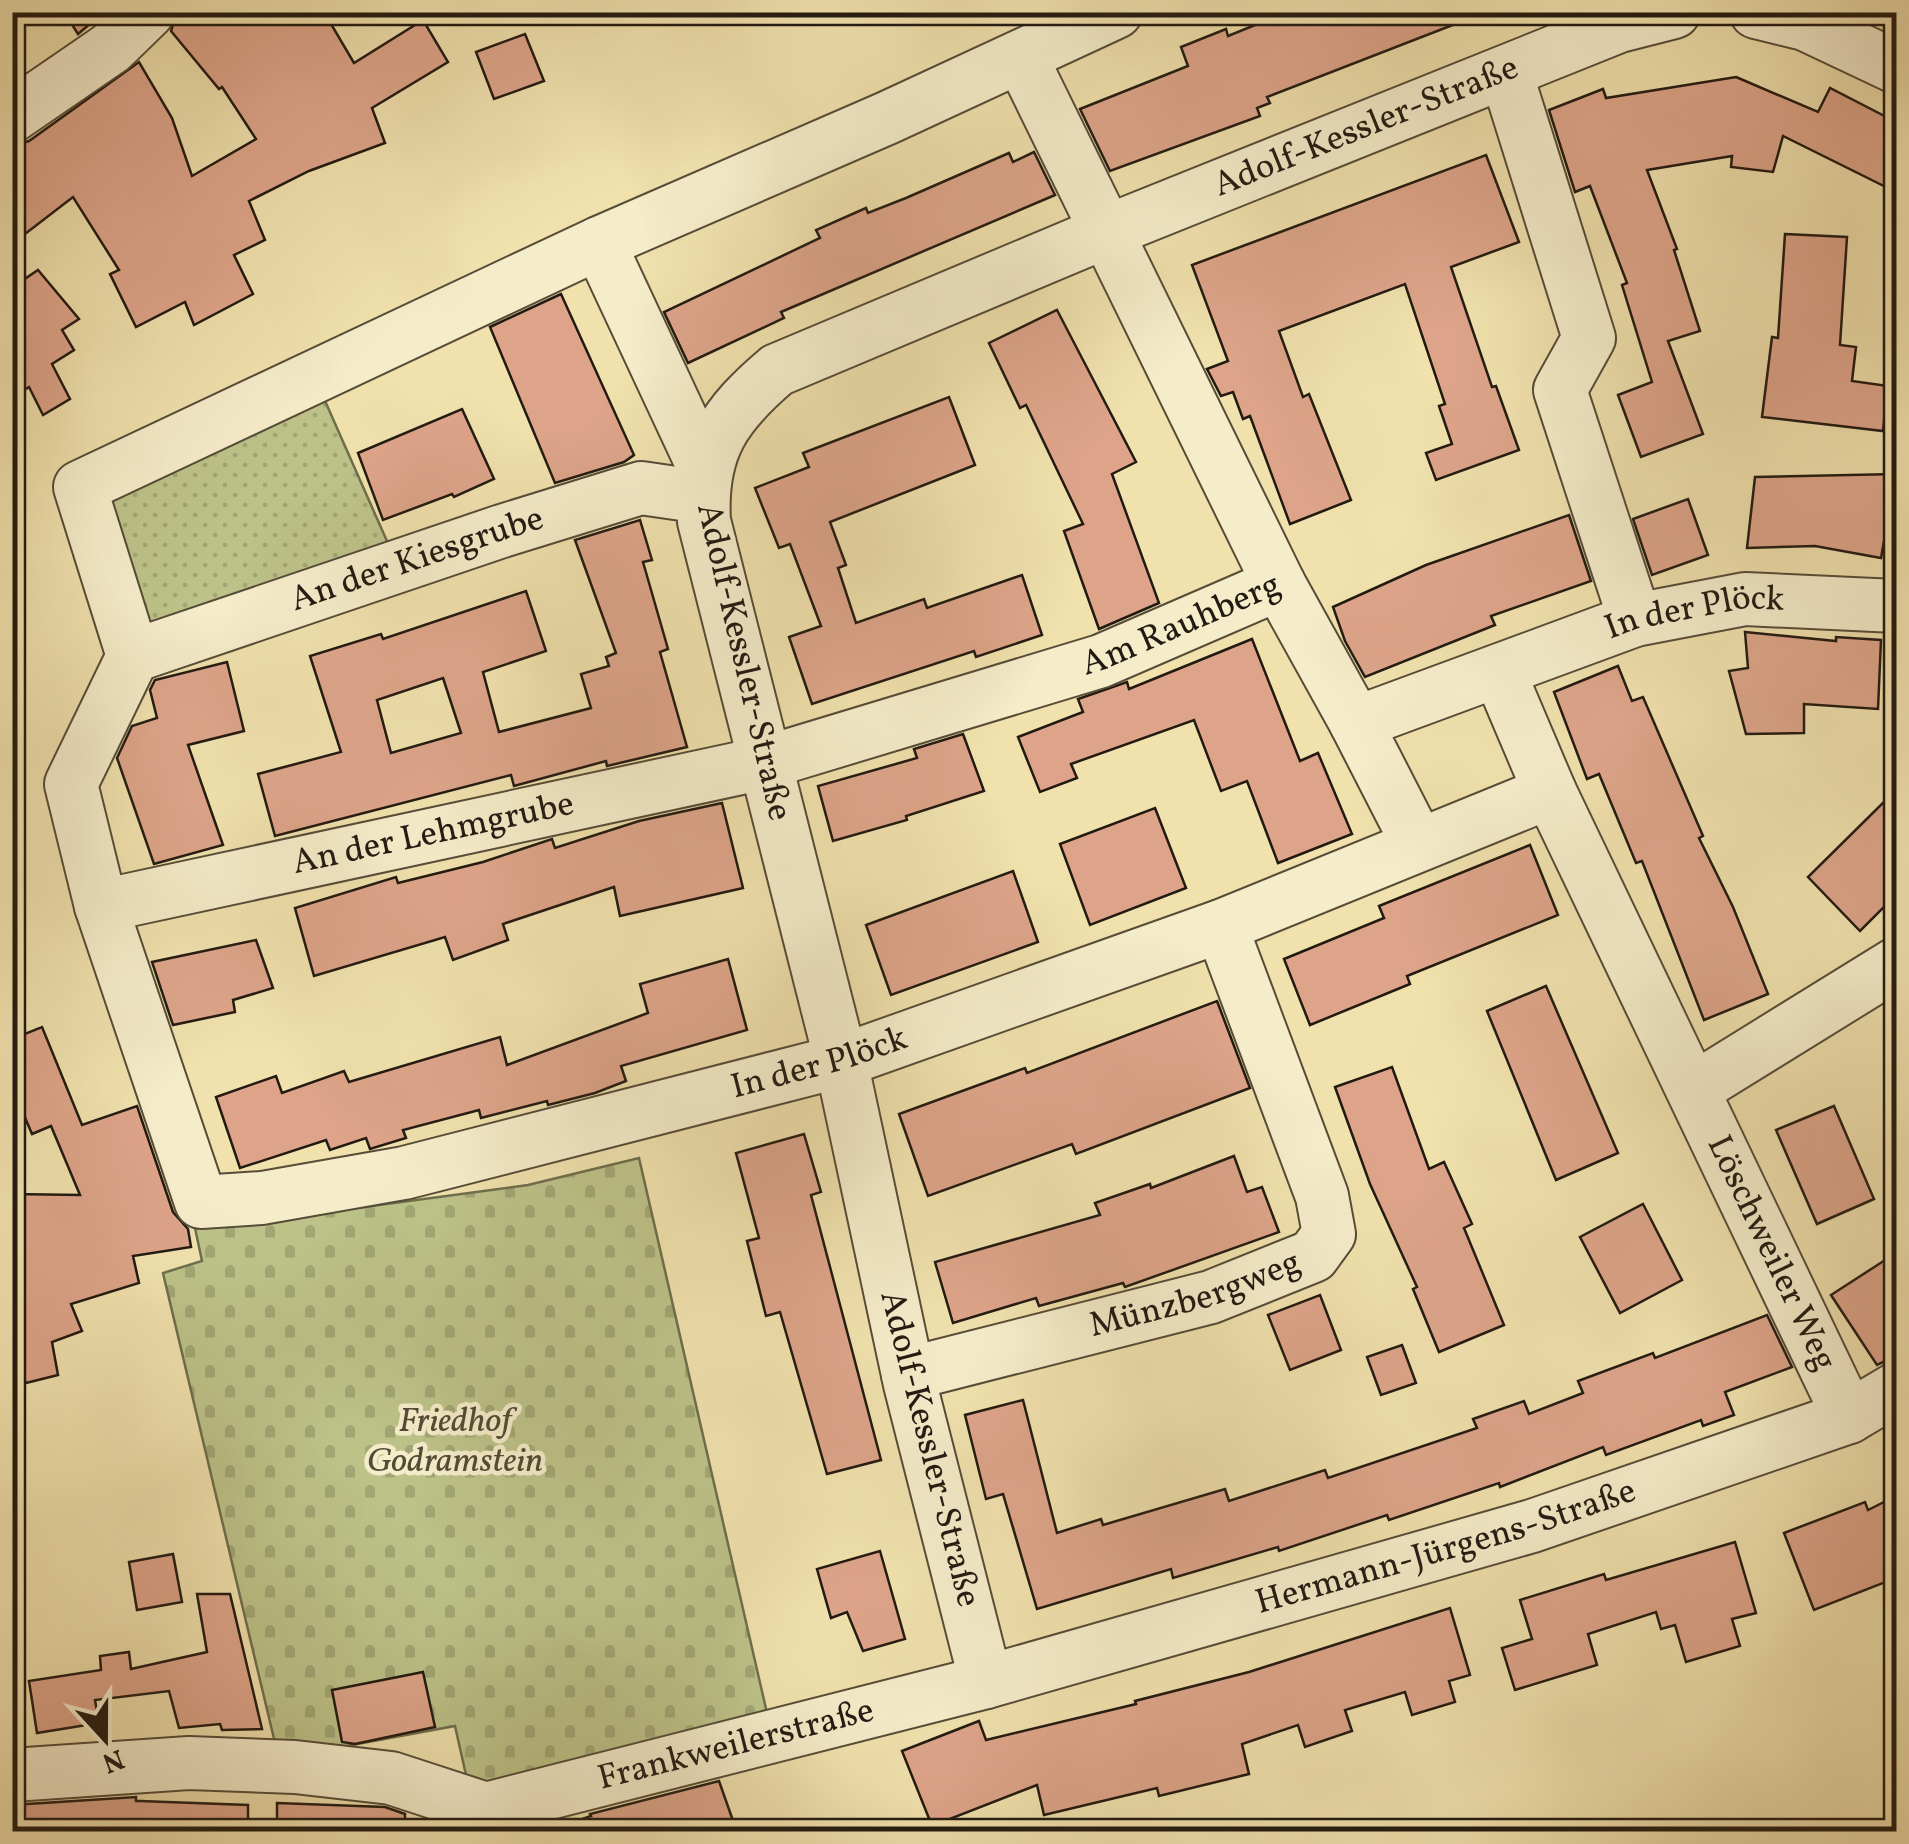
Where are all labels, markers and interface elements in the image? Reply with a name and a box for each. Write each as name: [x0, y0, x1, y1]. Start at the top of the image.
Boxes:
street label: Adolf-Kessler-Straße: [1207, 45, 1526, 210]
street label: An der Kiesgrube: [284, 495, 550, 625]
street label: Adolf-Kessler-Straße: [683, 499, 803, 825]
street label: Am Rauhberg: [1076, 562, 1289, 689]
street label: In der Plöck: [1598, 574, 1785, 653]
street label: An der Lehmgrube: [288, 781, 579, 888]
street label: In der Plöck: [726, 1015, 914, 1112]
street label: Löschweiler Weg: [1694, 1128, 1848, 1379]
street label: Münzbergweg: [1084, 1239, 1308, 1351]
street label: Adolf-Kessler-Straße: [866, 1286, 992, 1612]
park label: Friedhof Godramstein: [367, 1398, 543, 1486]
street label: Hermann-Jürgens-Straße: [1250, 1468, 1643, 1628]
street label: Frankweilerstraße: [593, 1687, 879, 1804]
north arrow: [55, 1689, 155, 1789]
text: N: [97, 1738, 130, 1782]

